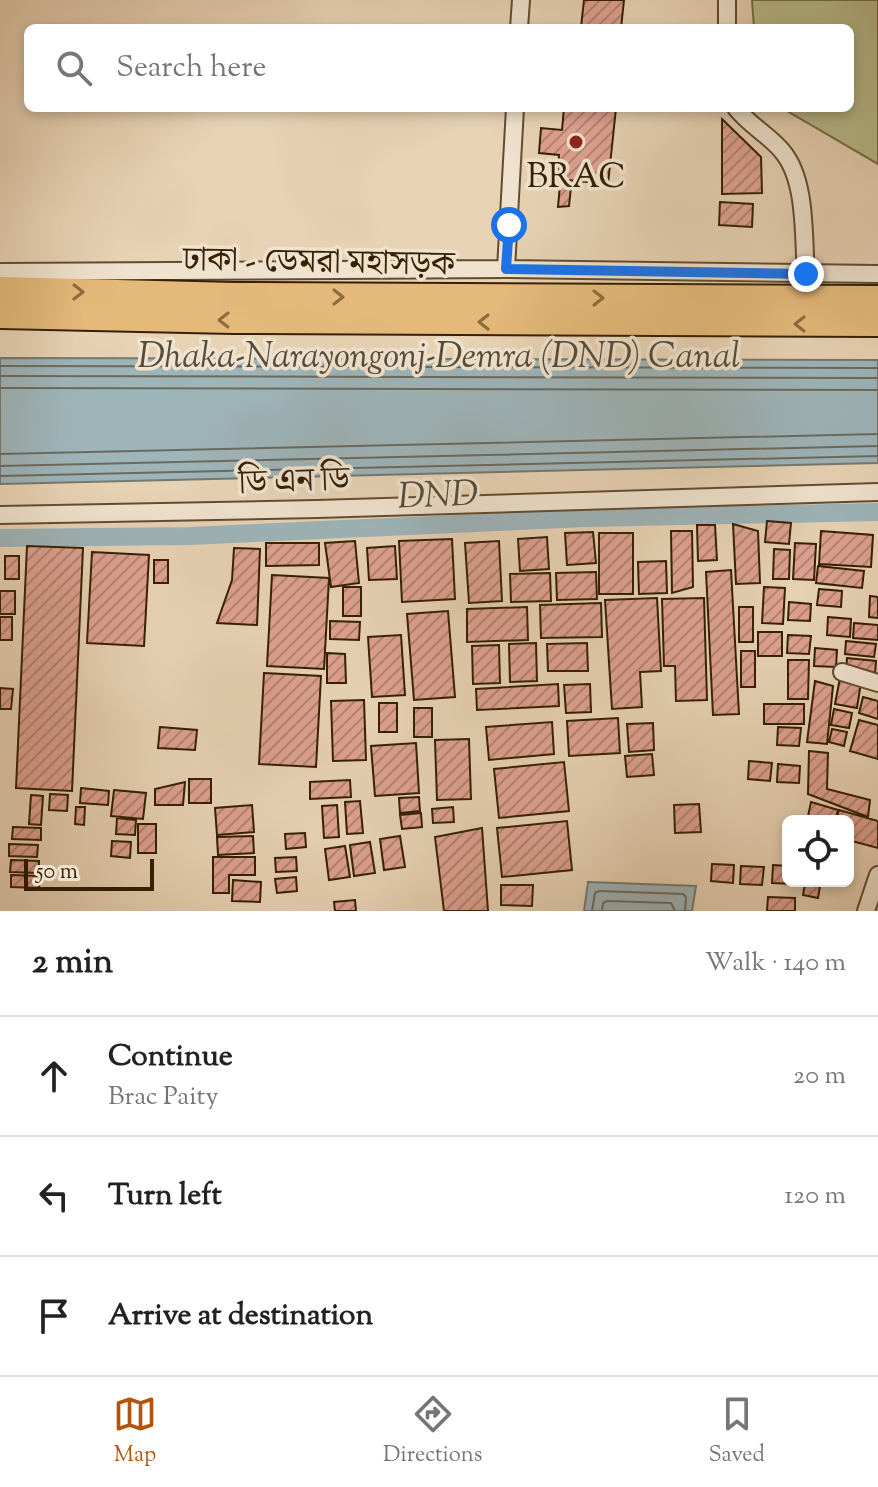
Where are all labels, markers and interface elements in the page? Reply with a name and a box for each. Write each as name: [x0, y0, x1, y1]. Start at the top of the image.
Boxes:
search box: [24, 24, 854, 112]
icon: search: [52, 46, 96, 90]
text: Search here: [116, 47, 266, 90]
marker: BRAC: [567, 133, 585, 151]
place label: BRAC: [526, 154, 626, 203]
route start: [491, 207, 527, 243]
street label: ঢাকা - ডেমরা মহাসড়ক: [182, 237, 456, 290]
route end: [788, 256, 824, 292]
one-way arrow: [72, 283, 85, 301]
one-way arrow: [332, 288, 345, 305]
one-way arrow: [592, 289, 605, 307]
one-way arrow: [217, 311, 230, 329]
one-way arrow: [477, 313, 490, 331]
one-way arrow: [793, 315, 806, 332]
water label: Dhaka-Narayongonj-Demra (DND) Canal: [138, 332, 740, 384]
street label: ডি এন ডি: [237, 456, 351, 509]
water label: DND: [397, 470, 480, 524]
map controls: [782, 815, 854, 887]
button: locate: [782, 815, 854, 887]
scale bar: [24, 855, 154, 891]
text: 50 m: [36, 857, 78, 889]
text: 2 min: [32, 939, 113, 988]
text: Walk · 140 m: [705, 945, 846, 982]
text: Continue: [108, 1036, 233, 1079]
icon: ahead: [32, 1054, 76, 1098]
text: 20 m: [793, 1058, 846, 1095]
text: Brac Paity: [108, 1079, 218, 1116]
icon: left: [32, 1174, 76, 1218]
text: Turn left: [108, 1175, 222, 1218]
text: 120 m: [784, 1178, 846, 1215]
icon: arrive: [32, 1294, 76, 1338]
text: Arrive at destination: [108, 1295, 373, 1338]
tab: Map: [113, 1392, 157, 1472]
tab: Directions: [383, 1392, 482, 1472]
tab: Saved: [708, 1392, 765, 1472]

